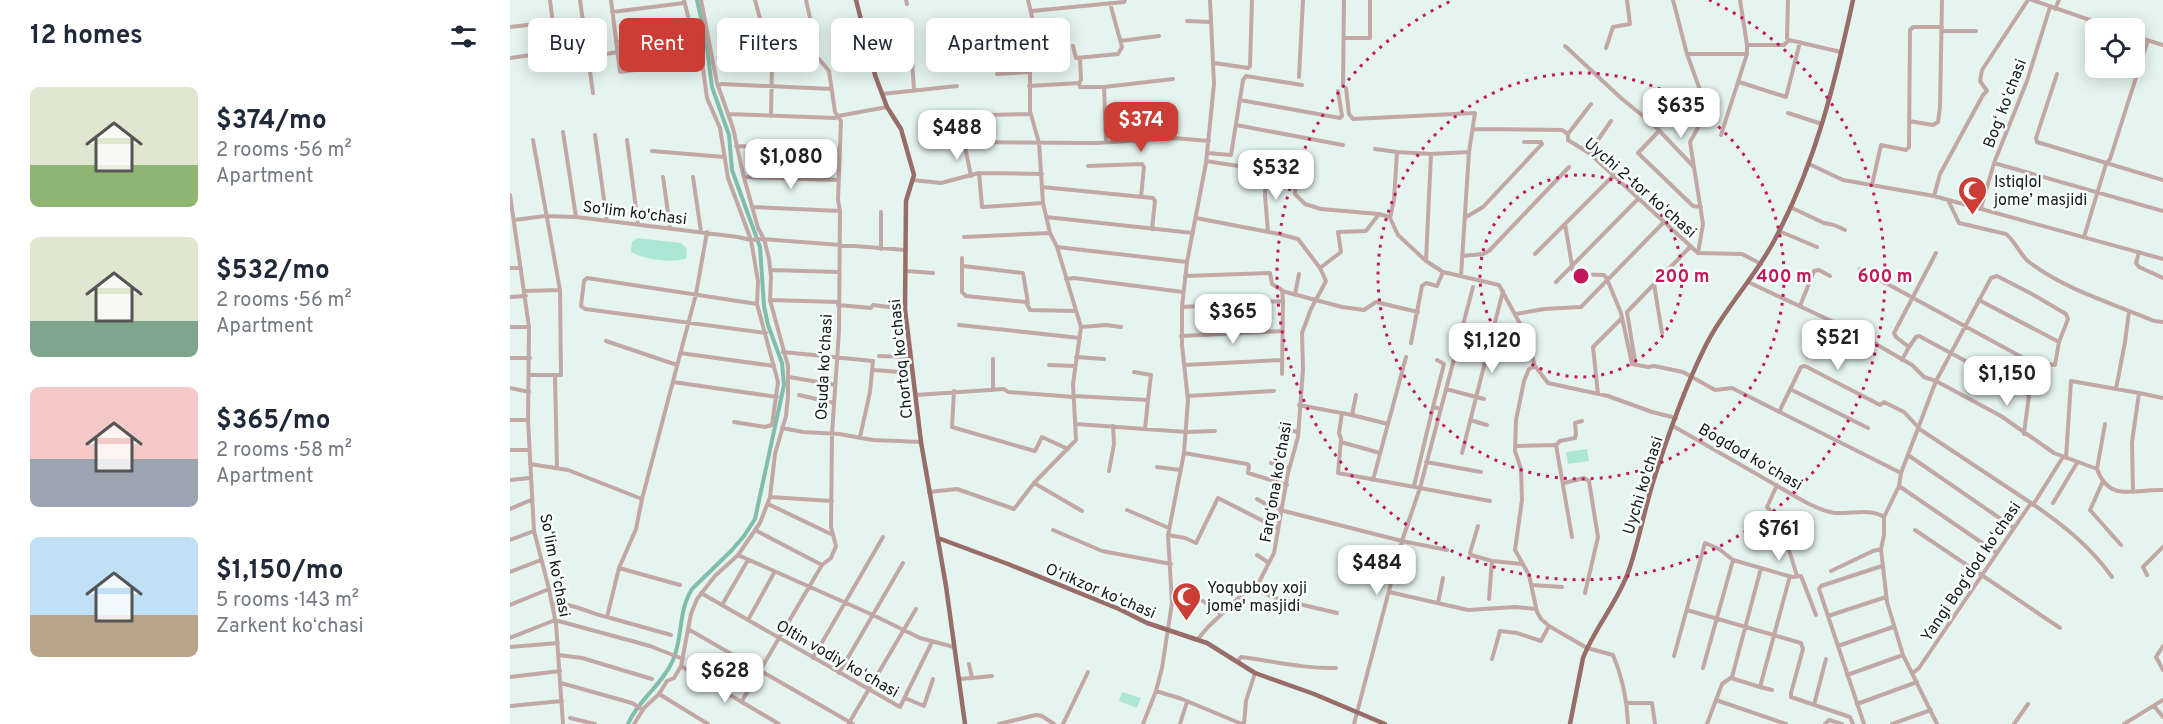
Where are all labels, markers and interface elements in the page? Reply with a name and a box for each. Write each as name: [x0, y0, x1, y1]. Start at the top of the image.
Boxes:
chip: Buy: [528, 18, 607, 72]
chip: Rent: [619, 18, 705, 72]
chip: Filters: [717, 18, 819, 72]
chip: New: [831, 18, 914, 72]
chip: Apartment: [926, 18, 1070, 72]
map controls: [2085, 18, 2145, 78]
button: locate: [2085, 18, 2145, 78]
text: 12 homes: [30, 20, 143, 53]
icon: filters: [447, 20, 480, 53]
street label: Bogʻ koʻchasi: [1980, 56, 2032, 151]
pin: $635: [1645, 88, 1717, 139]
text: $635: [1657, 94, 1705, 120]
pin: $374: [1105, 102, 1177, 153]
text: $374/mo: [216, 105, 327, 138]
text: $374: [1118, 108, 1164, 134]
pin: $488: [921, 110, 993, 161]
icon: home: [78, 111, 150, 183]
text: $488: [932, 116, 982, 142]
street label: Uychi 2-tor koʻchasi: [1579, 134, 1700, 243]
text: 2 rooms · 56 m²: [216, 138, 352, 164]
pin: $1,080: [742, 139, 840, 190]
text: $1,080: [759, 145, 823, 171]
pin: $532: [1240, 150, 1312, 201]
text: $532: [1252, 156, 1300, 182]
text: Apartment: [216, 164, 314, 190]
place label: Istiqlol jome’ masjidi: [1993, 173, 2087, 211]
mosque icon: Istiqlol jome’ masjidi: [1957, 174, 1989, 216]
street label: So'lim ko'chasi: [582, 198, 688, 230]
text: $532/mo: [216, 255, 330, 288]
icon: home: [78, 261, 150, 333]
centre of rings: [1571, 266, 1591, 286]
text: 200 m: [1654, 266, 1710, 289]
text: 400 m: [1756, 266, 1812, 289]
text: 600 m: [1857, 266, 1913, 289]
text: 2 rooms · 56 m²: [216, 288, 352, 314]
pin: $365: [1197, 294, 1269, 345]
street label: Chortoq koʻchasi: [886, 298, 918, 420]
text: $365: [1209, 300, 1257, 326]
text: Apartment: [216, 314, 314, 340]
street label: Osuda koʻchasi: [812, 314, 838, 421]
pin: $521: [1802, 320, 1874, 371]
pin: $1,120: [1443, 323, 1541, 374]
text: $521: [1816, 326, 1860, 352]
text: $1,120: [1463, 329, 1521, 355]
pin: $1,150: [1958, 356, 2056, 407]
text: $1,150: [1978, 362, 2036, 388]
text: $365/mo: [216, 405, 330, 438]
icon: home: [78, 411, 150, 483]
street label: Fargʻona koʻchasi: [1256, 420, 1297, 544]
street label: Bogdod koʻchasi: [1694, 420, 1806, 496]
street label: Uychi ko'chasi: [1619, 434, 1668, 537]
text: 2 rooms · 58 m²: [216, 438, 352, 464]
text: Apartment: [216, 464, 314, 490]
street label: Yangi Bogʻdod koʻchasi: [1917, 498, 2026, 646]
pin: $761: [1743, 511, 1815, 562]
street label: Soʻlim koʻchasi: [534, 512, 574, 619]
text: $761: [1758, 517, 1800, 543]
pin: $484: [1341, 545, 1413, 596]
text: $484: [1352, 551, 1402, 577]
text: $1,150/mo: [216, 555, 343, 588]
street label: Oʻrikzor koʻchasi: [1042, 560, 1159, 624]
icon: home: [78, 561, 150, 633]
place label: Yoqubboy xoji jome' masjidi: [1206, 579, 1307, 617]
mosque icon: Yoqubboy xoji jome' masjidi: [1170, 580, 1202, 622]
text: 5 rooms · 143 m²: [216, 588, 359, 614]
text: Zarkent koʻchasi: [216, 614, 364, 640]
street label: Oltin vodiy koʻchasi: [772, 616, 902, 703]
pin: $628: [689, 653, 761, 704]
text: $628: [700, 659, 750, 685]

